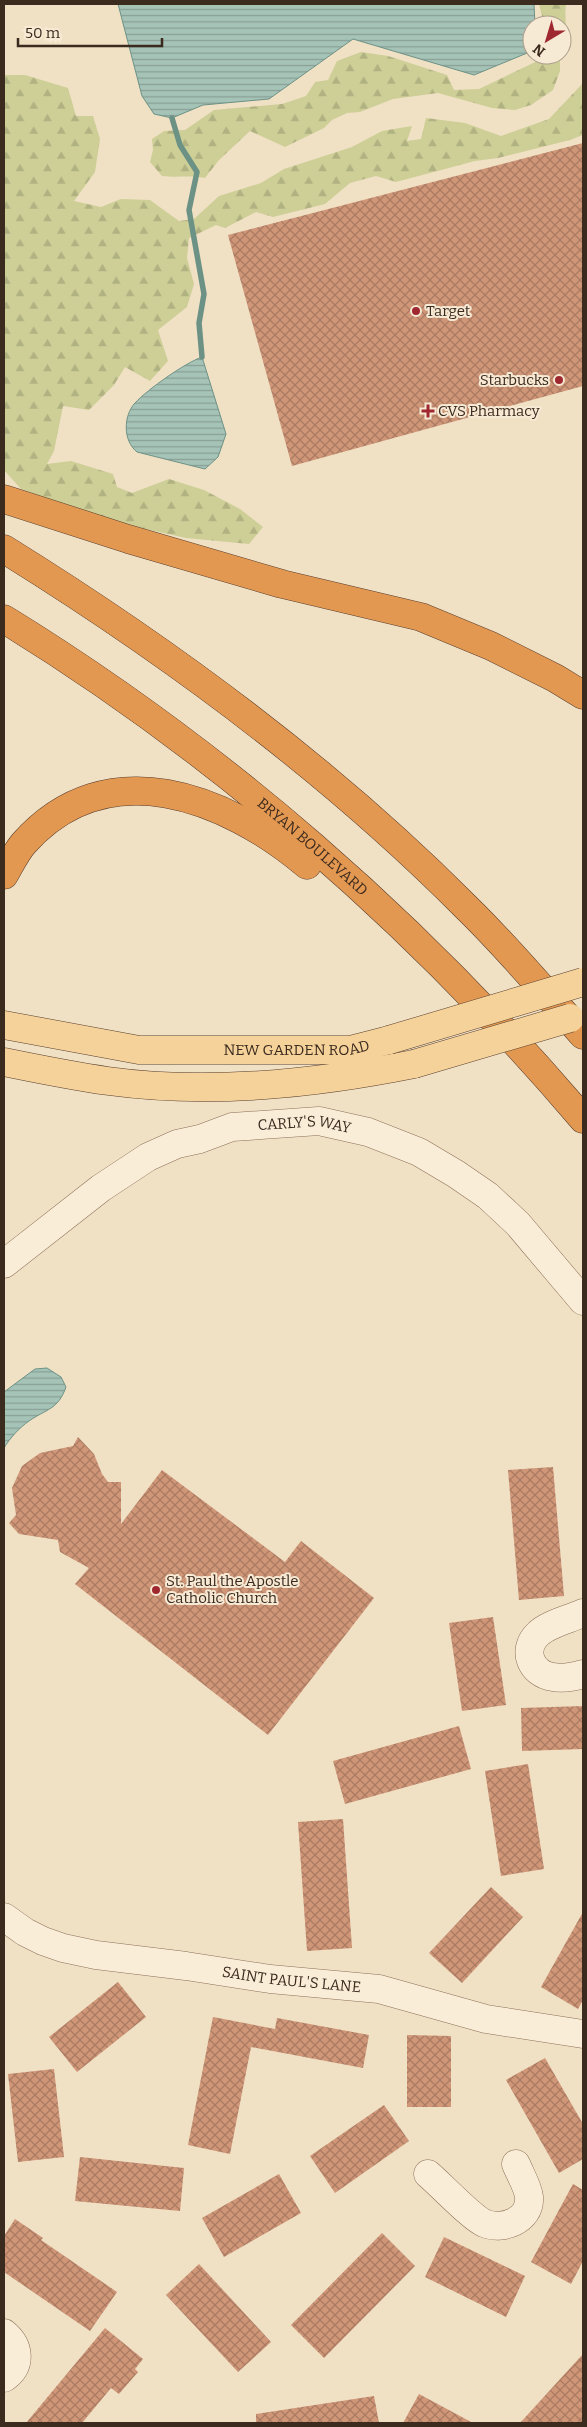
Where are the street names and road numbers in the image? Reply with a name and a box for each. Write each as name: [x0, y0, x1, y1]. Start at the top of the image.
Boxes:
street label: BRYAN BOULEVARD: [254, 794, 372, 900]
street label: NEW GARDEN ROAD: [223, 1036, 372, 1059]
street label: CARLY'S WAY: [257, 1112, 353, 1137]
street label: SAINT PAUL'S LANE: [221, 1963, 362, 1996]

